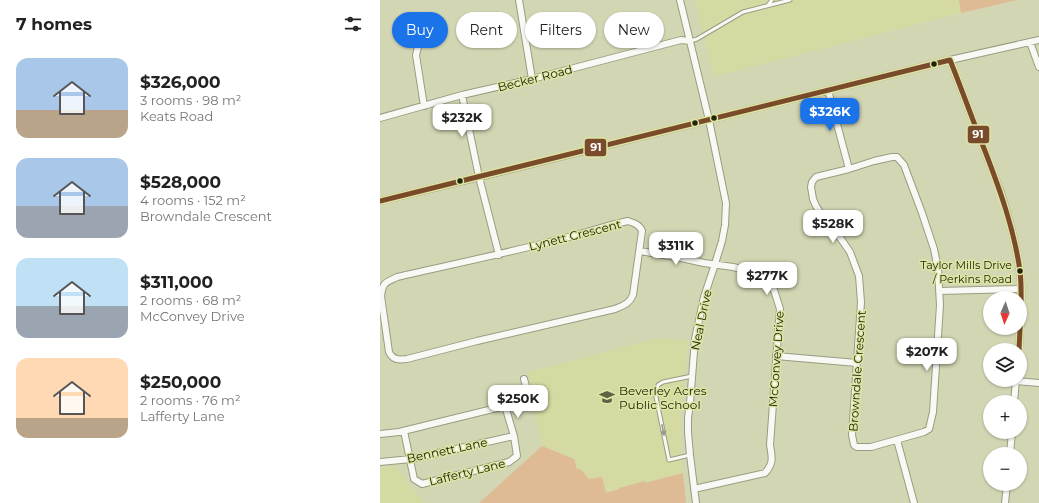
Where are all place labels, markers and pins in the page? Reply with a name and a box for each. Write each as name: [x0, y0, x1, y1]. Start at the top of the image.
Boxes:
unlabelled marker: [929, 59, 939, 69]
pin: $326K: [802, 98, 858, 132]
pin: $232K: [434, 104, 490, 138]
unlabelled marker: [709, 113, 719, 123]
unlabelled marker: [690, 118, 700, 128]
unlabelled marker: [455, 176, 465, 186]
pin: $528K: [805, 210, 861, 244]
pin: $311K: [648, 232, 704, 266]
place label: Taylor Mills Drive / Perkins Road: [920, 258, 1012, 286]
pin: $277K: [739, 262, 795, 296]
marker: Taylor Mills Drive / Perkins Road: [1015, 266, 1025, 276]
pin: $207K: [899, 338, 955, 372]
place label: Beverley Acres Public School: [619, 383, 707, 412]
pin: $250K: [490, 385, 546, 419]
school or university icon: Beverley Acres Public School: [598, 388, 616, 406]

